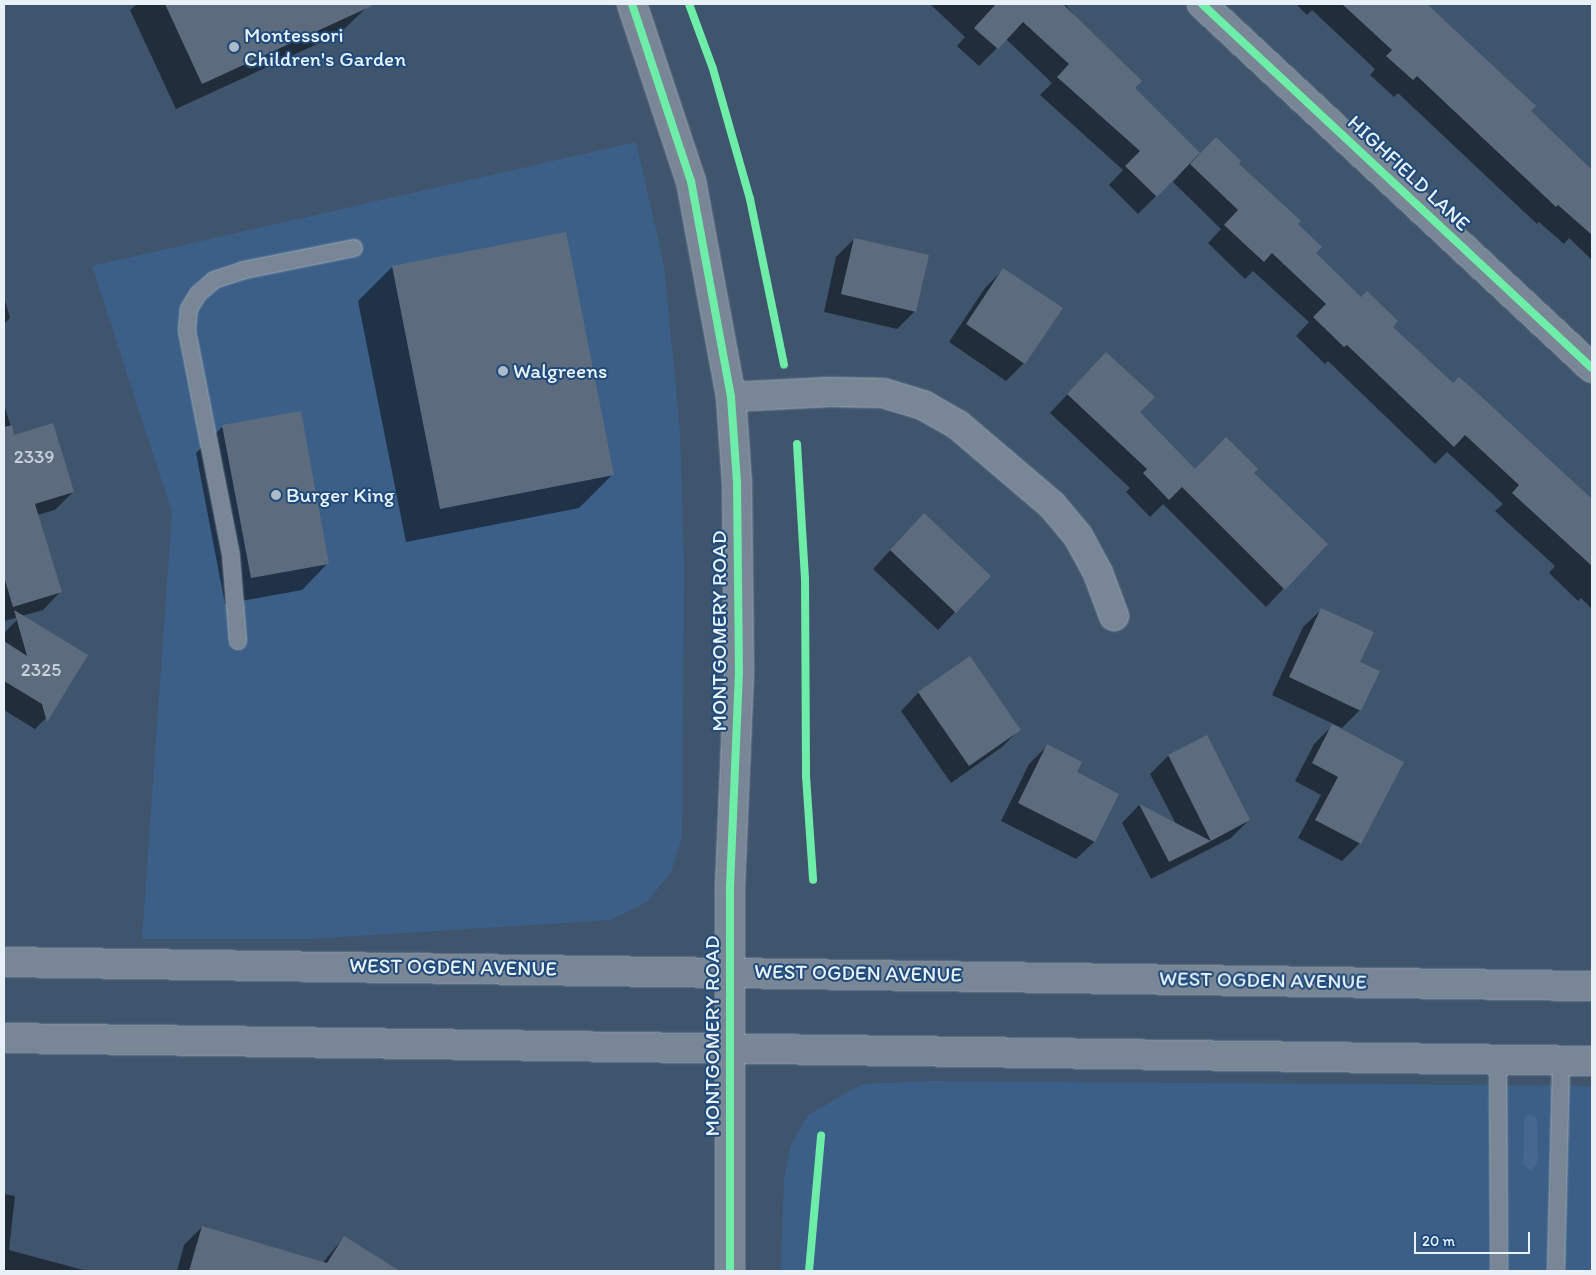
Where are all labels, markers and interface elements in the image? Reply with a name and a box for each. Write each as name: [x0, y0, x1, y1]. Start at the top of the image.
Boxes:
place label: Montessori Children's Garden: [244, 22, 406, 72]
marker: Montessori Children's Garden: [228, 41, 240, 53]
street label: HIGHFIELD LANE: [1342, 110, 1476, 236]
place label: Walgreens: [513, 358, 607, 384]
marker: Walgreens: [497, 365, 509, 377]
house number: 2339: [14, 446, 54, 468]
place label: Burger King: [286, 482, 395, 508]
marker: Burger King: [270, 489, 282, 501]
street label: MONTGOMERY ROAD: [706, 531, 732, 731]
house number: 2325: [21, 659, 61, 681]
street label: MONTGOMERY ROAD: [699, 936, 725, 1136]
street label: WEST OGDEN AVENUE: [349, 953, 557, 981]
street label: WEST OGDEN AVENUE: [754, 959, 962, 987]
street label: WEST OGDEN AVENUE: [1159, 966, 1367, 994]
scale bar: [1416, 1222, 1532, 1254]
text: 20 m: [1422, 1232, 1455, 1250]

